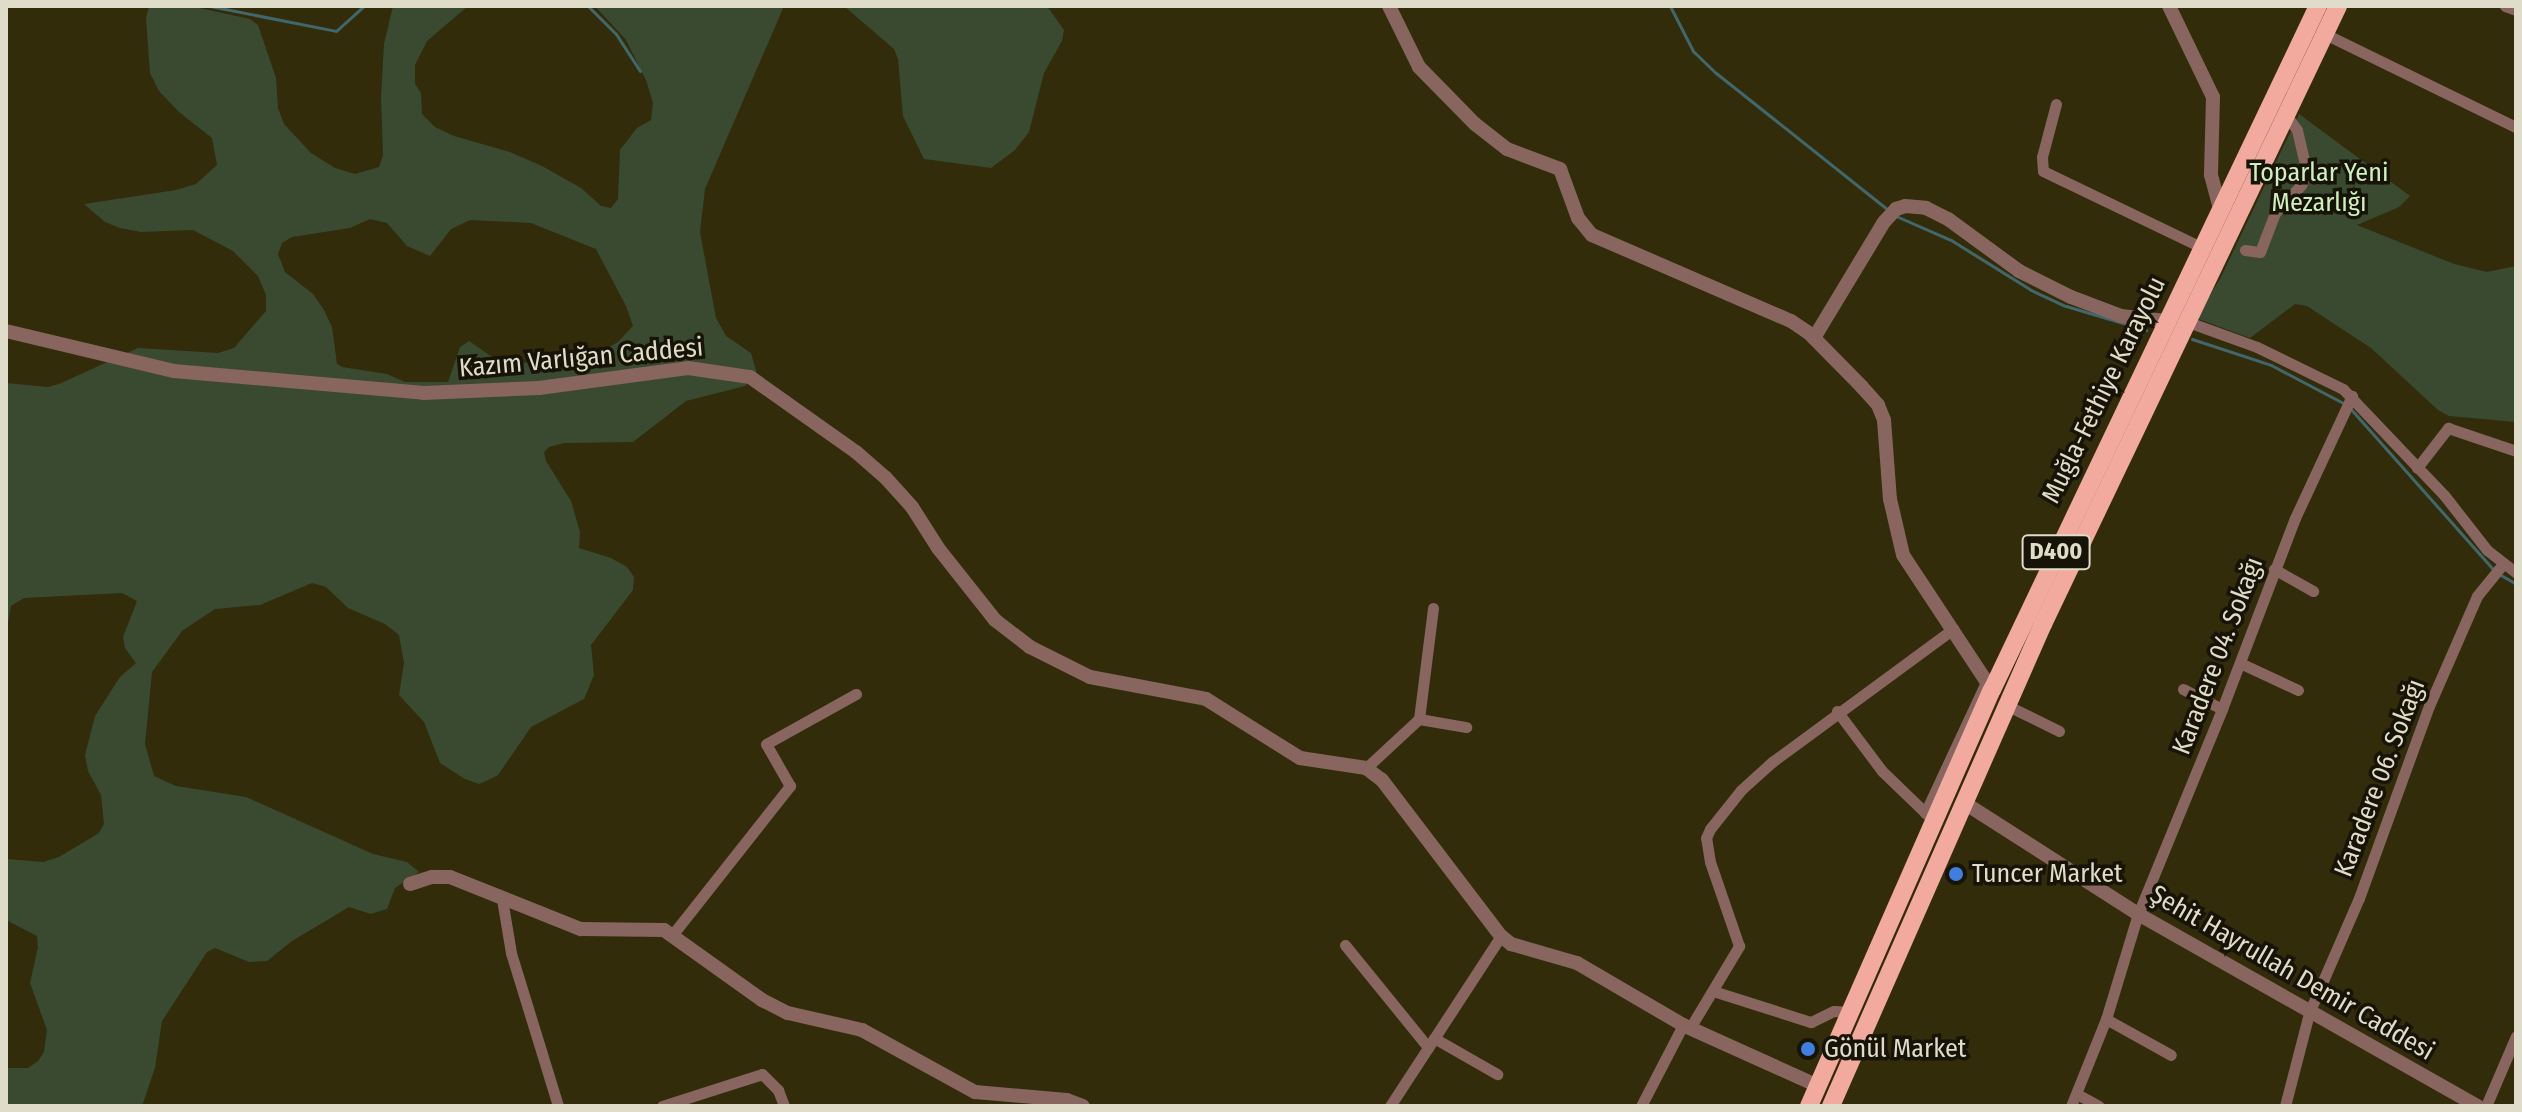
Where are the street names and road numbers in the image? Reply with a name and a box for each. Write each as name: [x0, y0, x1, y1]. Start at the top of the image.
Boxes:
street label: Muğla-Fethiye Karayolu: [2036, 272, 2172, 508]
street label: Kazım Varlığan Caddesi: [458, 332, 704, 384]
road number: D400: [2020, 532, 2092, 572]
street label: Karadere 04. Sokağı: [2166, 553, 2270, 759]
street label: Karadere 06. Sokağı: [2328, 675, 2432, 881]
street label: Şehit Hayrullah Demir Caddesi: [2144, 879, 2440, 1067]

